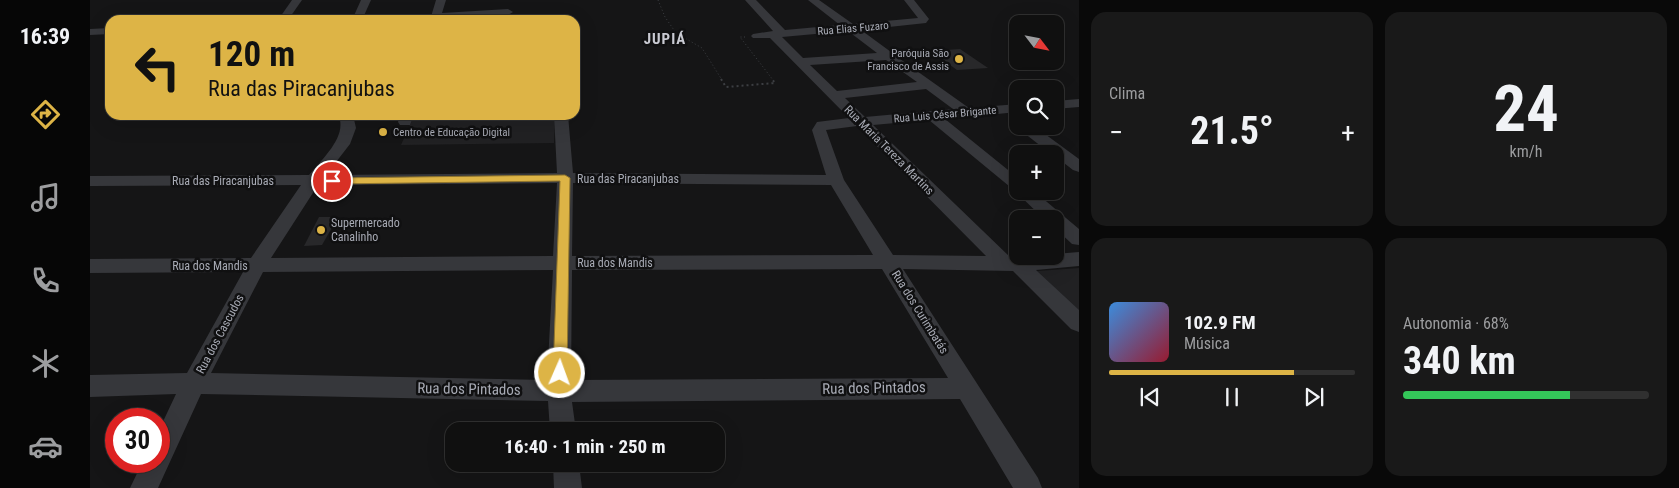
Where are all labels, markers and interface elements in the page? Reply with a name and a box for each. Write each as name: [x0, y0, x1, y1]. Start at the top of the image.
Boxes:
north arrow: [1009, 15, 1064, 70]
map controls: [1009, 15, 1064, 265]
street label: Rua Elias Fuzaro: [817, 19, 890, 38]
text: 16:39: [20, 24, 70, 49]
district label: JUPIÁ: [644, 30, 686, 48]
text: 120 m: [208, 34, 295, 75]
icon: left: [125, 35, 190, 100]
place label: Paróquia São Francisco de Assis: [867, 47, 949, 73]
marker: Paróquia São Francisco de Assis: [953, 53, 965, 65]
text: 24: [1493, 71, 1559, 147]
text: Rua das Piracanjubas: [208, 76, 395, 101]
button: search: [1009, 80, 1064, 135]
text: Clima: [1109, 84, 1145, 103]
icon: directions: [28, 97, 63, 132]
street label: Rua Maria Tereza Martins: [841, 102, 937, 198]
street label: Rua Luis César Brigante: [893, 104, 997, 125]
text: 21.5°: [1190, 109, 1274, 153]
text: −: [1109, 116, 1123, 149]
text: +: [1341, 116, 1355, 149]
marker: Centro de Educação Digital: [377, 126, 389, 138]
place label: Centro de Educação Digital: [393, 126, 510, 139]
text: km/h: [1510, 142, 1542, 161]
button: +: [1009, 145, 1064, 200]
pin: [311, 160, 353, 202]
icon: arrive: [318, 167, 346, 195]
street label: Rua das Piracanjubas: [577, 172, 679, 186]
street label: Rua das Piracanjubas: [172, 174, 274, 188]
icon: music: [28, 180, 63, 215]
button: −: [1009, 210, 1064, 265]
place label: Supermercado Canalinho: [331, 216, 400, 244]
marker: Supermercado Canalinho: [315, 224, 327, 236]
street label: Rua dos Mandis: [577, 256, 653, 270]
street label: Rua dos Mandis: [172, 259, 248, 273]
icon: phone: [28, 263, 63, 298]
street label: Rua dos Curimbatás: [889, 268, 951, 356]
street label: Rua dos Cascudos: [193, 292, 247, 376]
text: 102.9 FM: [1184, 311, 1256, 334]
text: Autonomia · 68%: [1403, 314, 1509, 333]
text: Música: [1184, 334, 1230, 353]
text: 340 km: [1403, 339, 1516, 383]
icon: climate: [28, 346, 63, 381]
position arrow: [533, 346, 585, 398]
street label: Rua dos Pintados: [822, 378, 926, 398]
street label: Rua dos Pintados: [417, 379, 521, 399]
icon: previous: [1136, 383, 1164, 411]
icon: pause: [1218, 383, 1246, 411]
icon: next: [1300, 383, 1328, 411]
speed limit sign: 30: [105, 408, 170, 473]
icon: car: [28, 429, 63, 464]
text: 16:40 · 1 min · 250 m: [504, 435, 666, 458]

